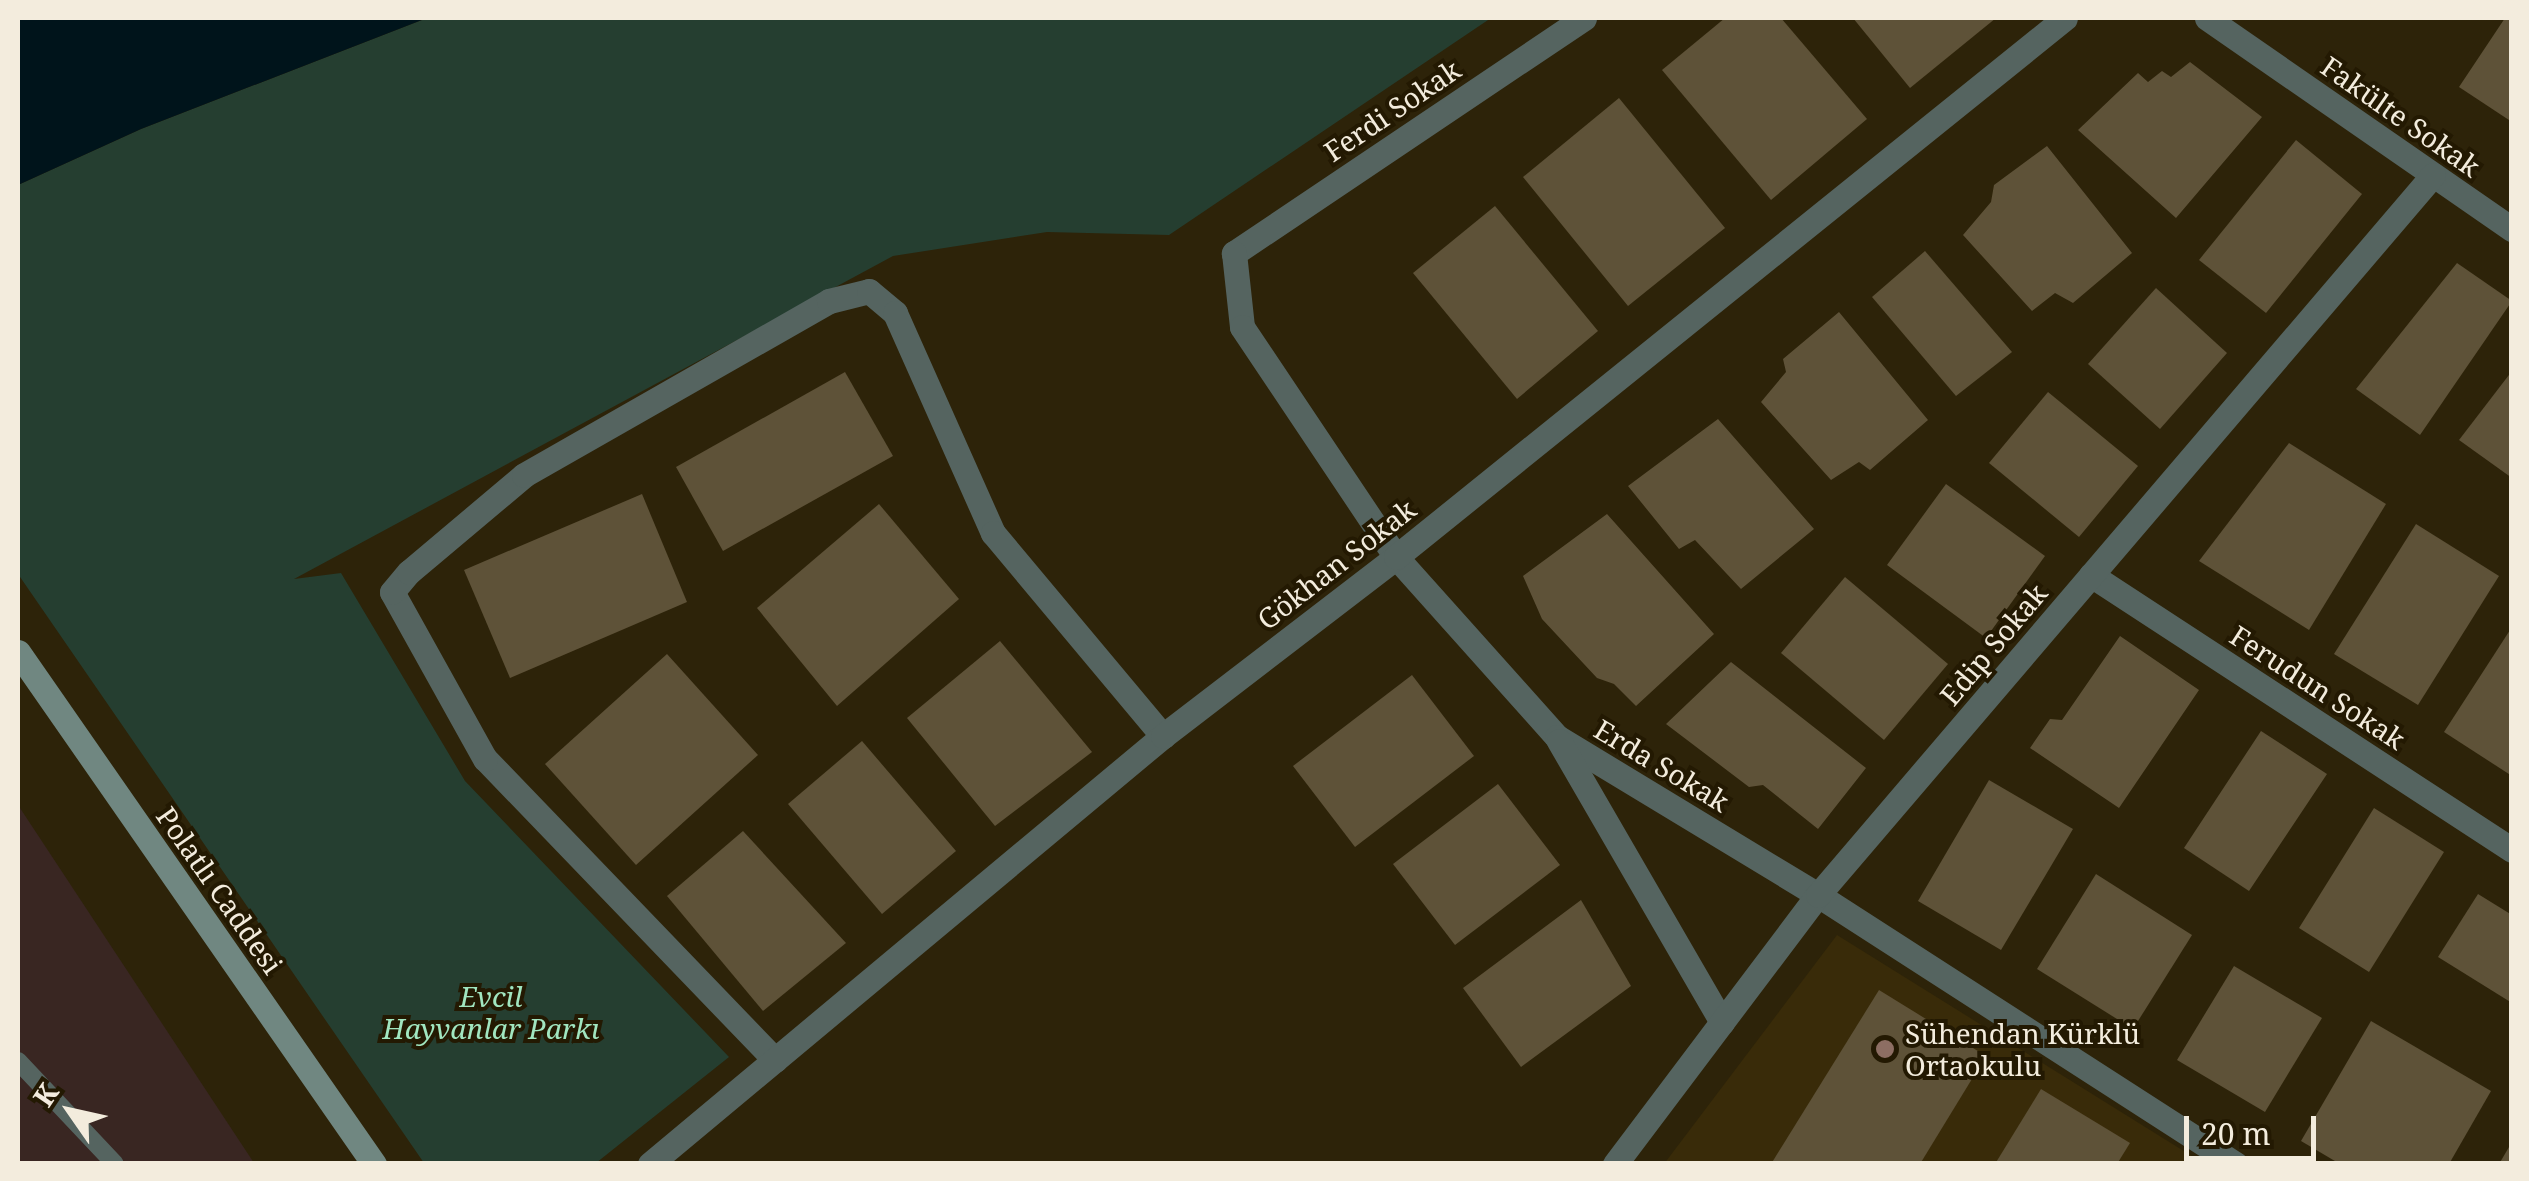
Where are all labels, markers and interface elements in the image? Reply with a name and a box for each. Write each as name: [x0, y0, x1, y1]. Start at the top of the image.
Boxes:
street label: Fakülte Sokak: [2315, 49, 2487, 183]
street label: Ferdi Sokak: [1318, 52, 1466, 168]
street label: Gökhan Sokak: [1250, 492, 1422, 636]
street label: Edip Sokak: [1933, 577, 2053, 711]
street label: Ferudun Sokak: [2224, 618, 2412, 756]
street label: Erda Sokak: [1589, 712, 1735, 818]
street label: Polatlı Caddesi: [150, 800, 290, 980]
park label: Evcil Hayvanlar Parkı: [383, 979, 599, 1045]
place label: Sühendan Kürklü Ortaokulu: [1905, 1016, 2140, 1082]
marker: Sühendan Kürklü Ortaokulu: [1874, 1038, 1896, 1060]
north arrow: [20, 1061, 120, 1161]
text: K: [24, 1075, 67, 1113]
scale bar: [2189, 1096, 2322, 1158]
text: 20 m: [2201, 1113, 2271, 1154]

